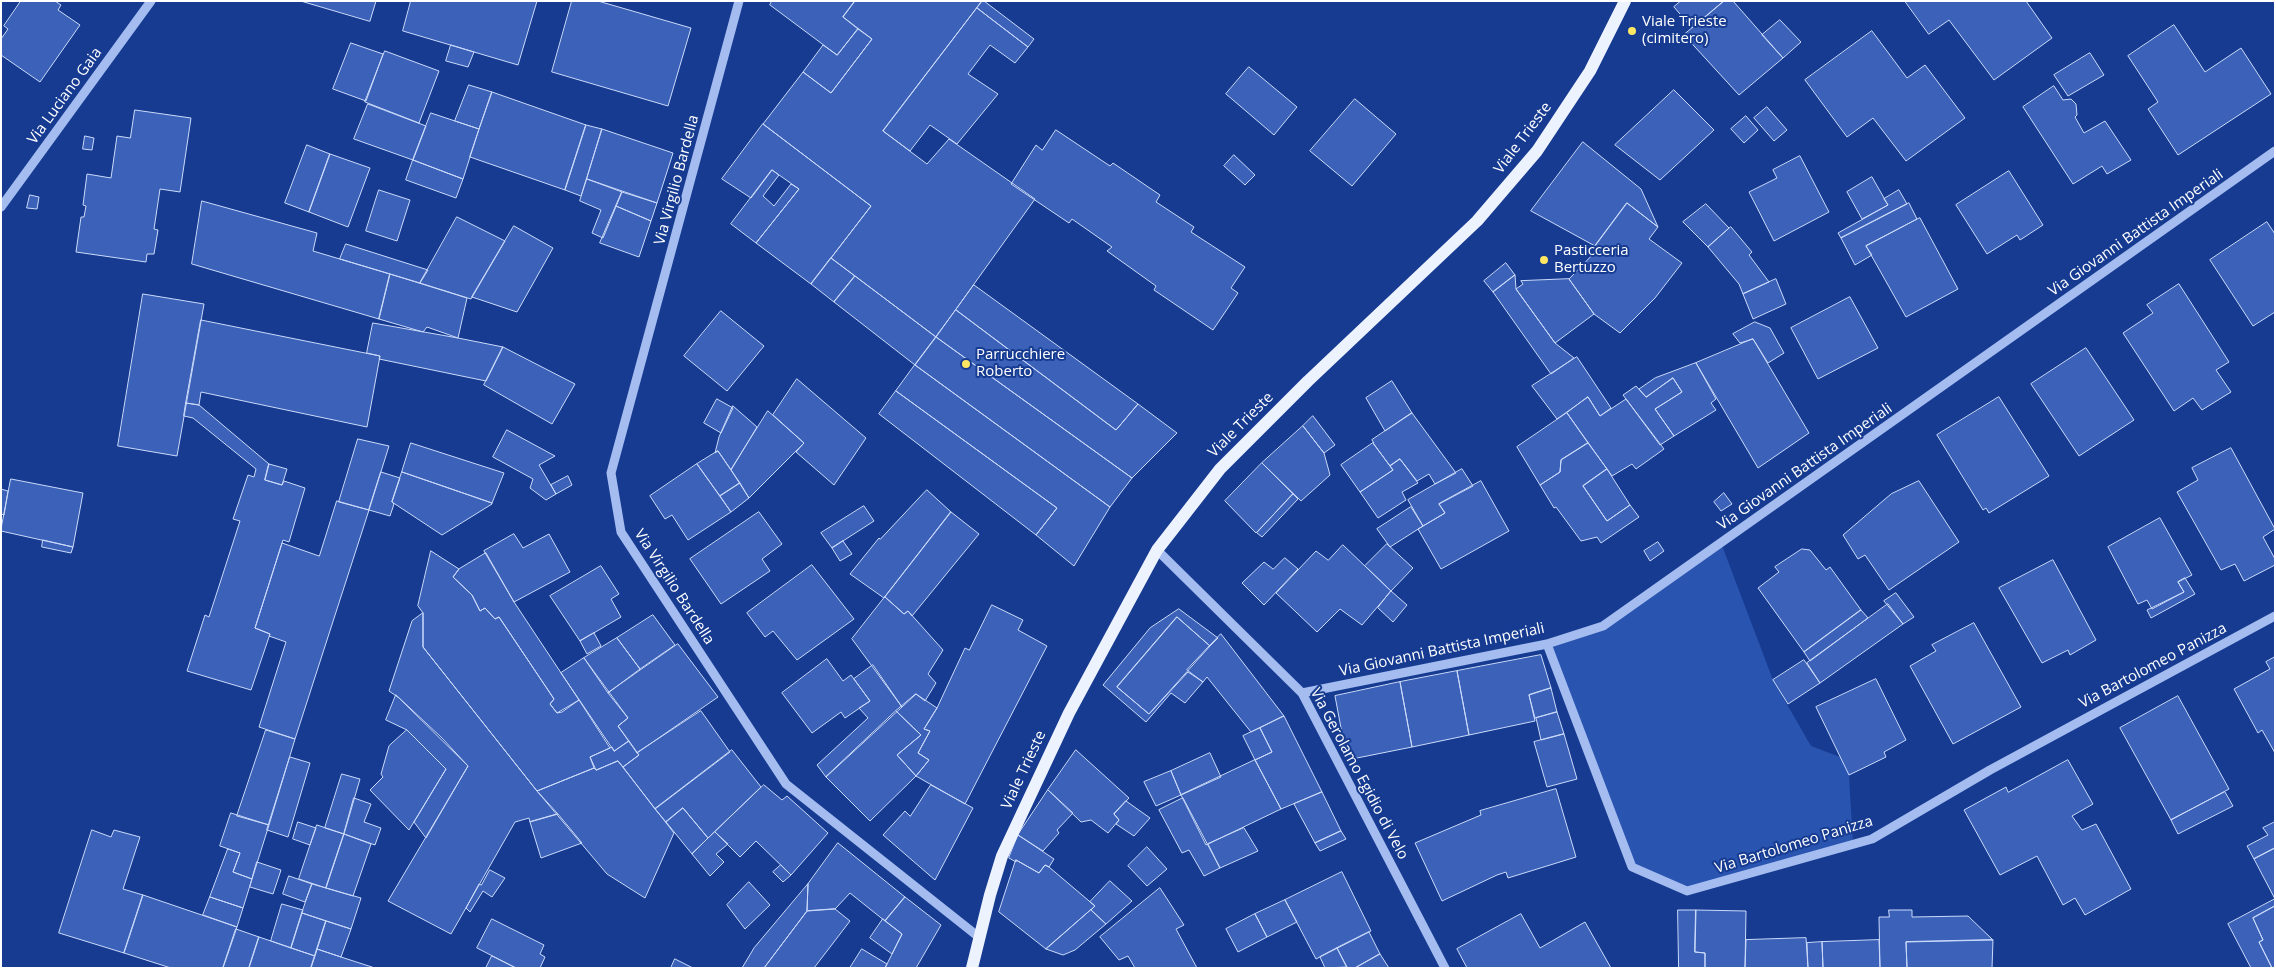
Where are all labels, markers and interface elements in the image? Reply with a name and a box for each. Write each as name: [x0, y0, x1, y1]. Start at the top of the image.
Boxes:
place label: Viale Trieste (cimitero): [1642, 13, 1727, 48]
marker: Viale Trieste (cimitero): [1626, 25, 1638, 37]
street label: Via Luciano Gaia: [24, 44, 106, 148]
street label: Viale Trieste: [1490, 99, 1556, 177]
street label: Via Virgilio Bardella: [651, 113, 703, 247]
street label: Via Giovanni Battista Imperiali: [2045, 166, 2227, 300]
place label: Pasticceria Bertuzzo: [1554, 242, 1629, 277]
marker: Pasticceria Bertuzzo: [1538, 254, 1550, 266]
place label: Parrucchiere Roberto: [976, 346, 1065, 381]
marker: Parrucchiere Roberto: [960, 358, 972, 370]
street label: Viale Trieste: [1205, 389, 1277, 461]
street label: Via Giovanni Battista Imperiali: [1714, 400, 1896, 534]
street label: Via Virgilio Bardella: [630, 526, 718, 648]
street label: Via Giovanni Battista Imperiali: [1338, 619, 1546, 681]
street label: Via Bartolomeo Panizza: [2076, 619, 2230, 713]
street label: Via Gerolamo Egidio di Velo: [1306, 685, 1412, 863]
street label: Viale Trieste: [998, 728, 1050, 812]
street label: Via Bartolomeo Panizza: [1713, 812, 1875, 878]

